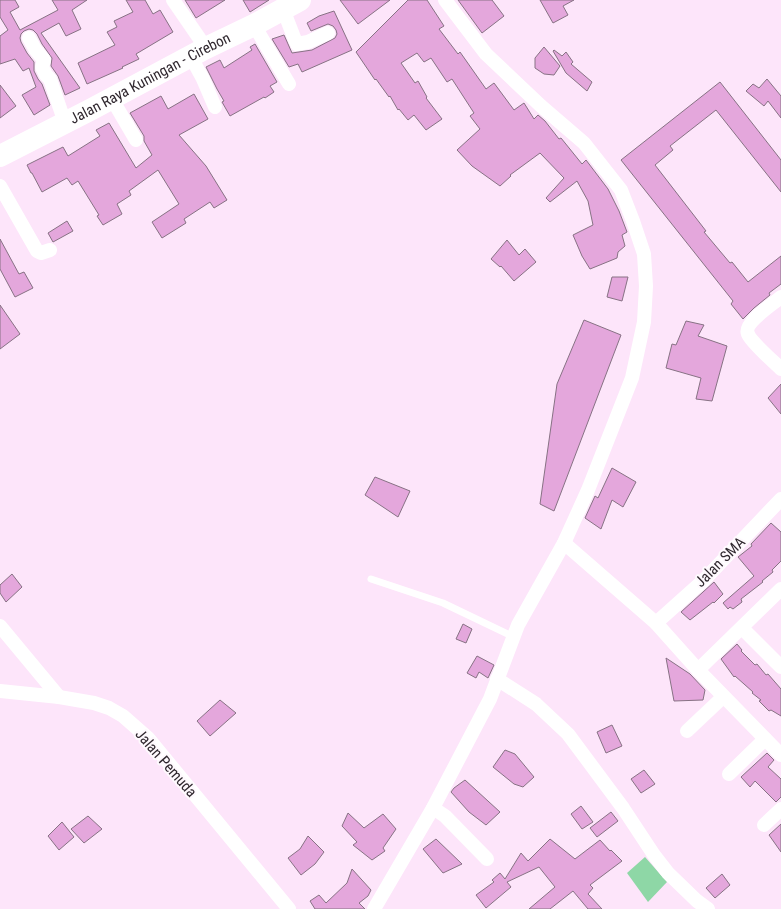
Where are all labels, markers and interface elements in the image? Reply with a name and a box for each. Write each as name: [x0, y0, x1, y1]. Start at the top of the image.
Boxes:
street label: Jalan Raya Kuningan - Cirebon: [67, 29, 233, 128]
street label: Jalan SMA: [691, 533, 749, 591]
street label: Jalan Pemuda: [132, 725, 200, 801]

